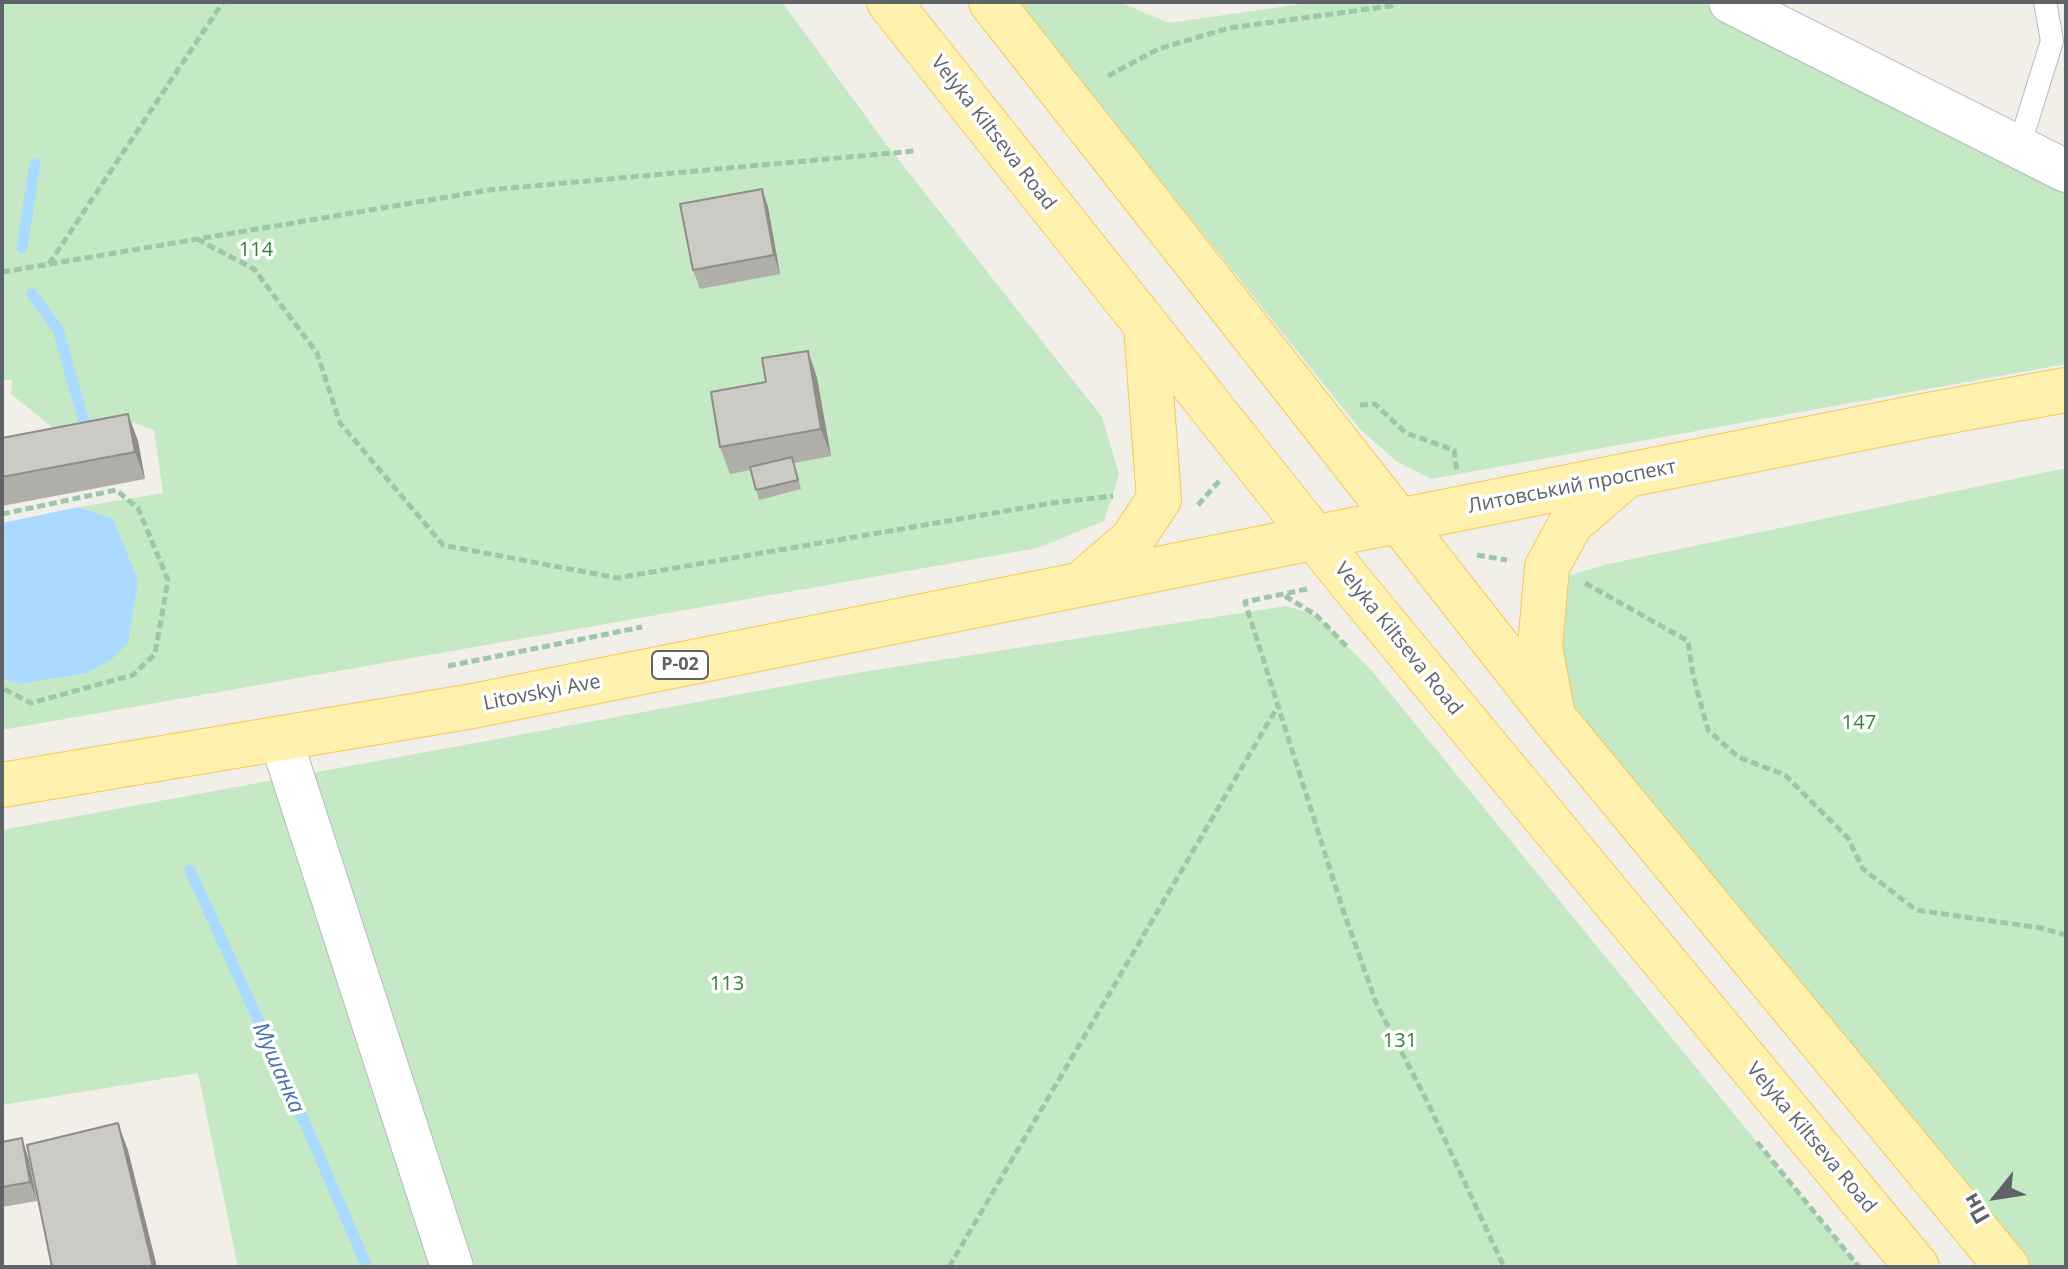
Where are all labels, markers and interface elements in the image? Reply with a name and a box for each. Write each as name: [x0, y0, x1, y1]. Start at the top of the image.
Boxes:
street label: Velyka Kiltseva Road: [925, 51, 1061, 215]
park label: 114: [239, 238, 273, 262]
street label: Литовський проспект: [1466, 455, 1678, 519]
street label: Velyka Kiltseva Road: [1329, 558, 1467, 720]
road number: Р-02: [652, 651, 708, 679]
street label: Litovskyi Ave: [481, 670, 603, 716]
park label: 147: [1842, 711, 1876, 735]
park label: 113: [710, 972, 744, 996]
water label: Мушанка: [246, 1019, 310, 1117]
park label: 131: [1383, 1029, 1417, 1053]
street label: Velyka Kiltseva Road: [1741, 1058, 1881, 1218]
north arrow: [1956, 1157, 2036, 1237]
text: Пн: [1954, 1188, 1996, 1230]

